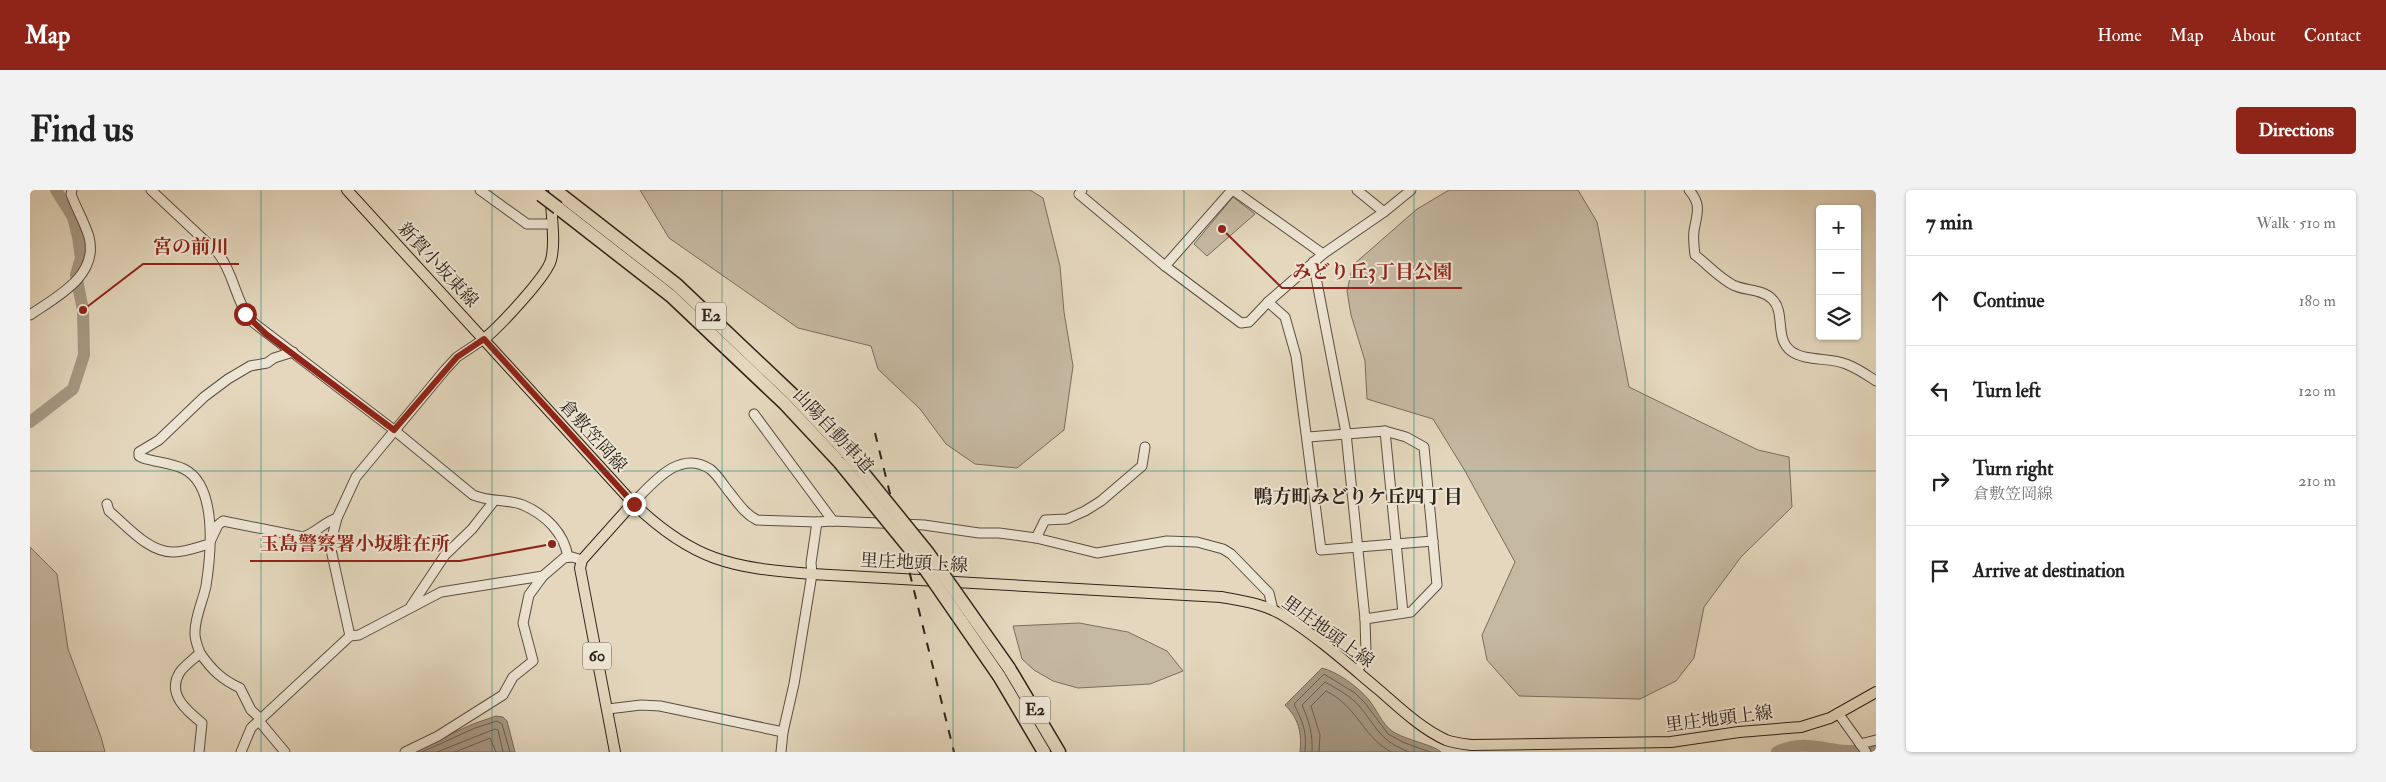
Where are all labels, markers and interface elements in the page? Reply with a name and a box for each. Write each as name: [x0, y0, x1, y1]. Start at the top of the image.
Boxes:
text: Map: [25, 20, 70, 51]
text: Home: [2097, 24, 2142, 47]
text: Map: [2170, 24, 2204, 47]
text: About: [2232, 24, 2276, 47]
text: Contact: [2304, 24, 2361, 47]
button: Directions: [2236, 107, 2356, 154]
text: Find us: [30, 108, 134, 152]
map controls: [1816, 205, 1861, 340]
button: +: [1816, 205, 1861, 250]
text: 7 min: [1926, 209, 1973, 236]
text: Walk · 510 m: [2256, 213, 2336, 233]
street label: 新賀小坂東線: [393, 218, 483, 312]
callout: 宮の前川: [143, 230, 239, 264]
text: 宮の前川: [153, 235, 229, 259]
button: −: [1816, 250, 1861, 295]
callout: みどり丘3丁目公園: [1282, 254, 1462, 288]
text: みどり丘3丁目公園: [1292, 260, 1452, 284]
icon: ahead: [1926, 287, 1954, 315]
text: Continue: [1973, 289, 2044, 313]
text: 180 m: [2299, 291, 2336, 311]
button: layers: [1816, 295, 1861, 340]
road number: E2: [696, 302, 726, 330]
route start: [234, 303, 257, 326]
icon: left: [1926, 377, 1954, 405]
text: Turn left: [1973, 379, 2041, 403]
text: 120 m: [2298, 381, 2336, 401]
street label: 山陽自動車道: [788, 384, 878, 478]
street label: 倉敷笠岡線: [554, 395, 632, 477]
text: Turn right: [1973, 457, 2053, 481]
icon: right: [1926, 467, 1954, 495]
text: 210 m: [2298, 471, 2336, 491]
text: 倉敷笠岡線: [1973, 484, 2053, 504]
district label: 鴨方町みどりケ丘四丁目: [1253, 485, 1463, 509]
route end: [623, 493, 646, 516]
callout: 玉島警察署小坂駐在所: [250, 527, 460, 561]
text: 玉島警察署小坂駐在所: [260, 532, 450, 556]
street label: 里庄地頭上線: [859, 549, 969, 577]
icon: arrive: [1926, 557, 1954, 585]
text: Arrive at destination: [1973, 559, 2125, 583]
street label: 里庄地頭上線: [1278, 591, 1378, 673]
road number: 60: [583, 642, 611, 670]
road number: E2: [1020, 696, 1050, 724]
street label: 里庄地頭上線: [1664, 701, 1774, 737]

